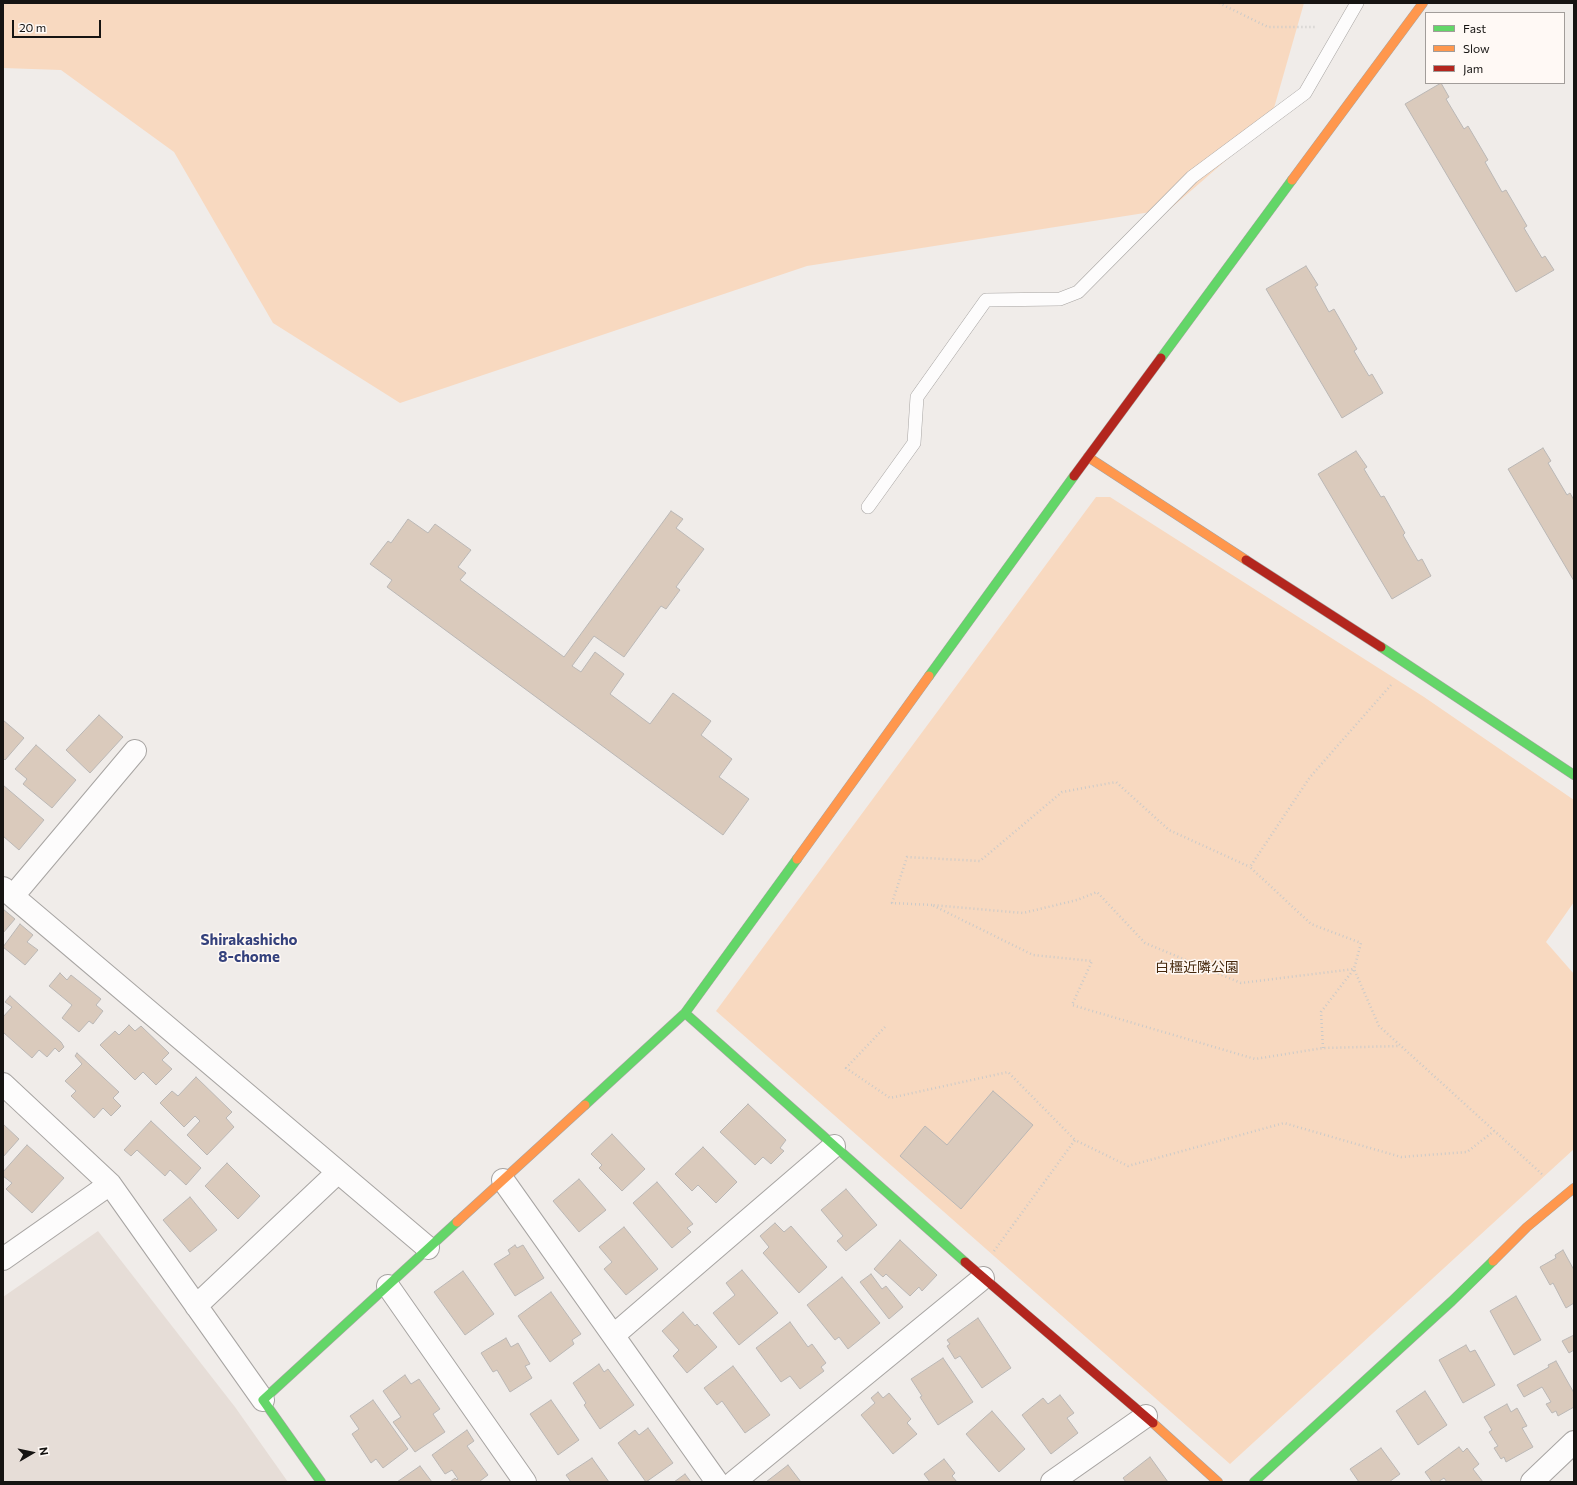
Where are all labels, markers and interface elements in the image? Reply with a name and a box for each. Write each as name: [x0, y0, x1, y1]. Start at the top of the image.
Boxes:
scale bar: [14, 12, 103, 38]
legend: [1425, 12, 1565, 84]
text: 20 m: [19, 20, 46, 34]
text: Fast: [1463, 21, 1486, 35]
text: Slow: [1463, 41, 1490, 55]
text: Jam: [1463, 61, 1483, 75]
district label: Shirakashicho 8-chome: [200, 931, 298, 966]
park label: 白橿近隣公園: [1155, 959, 1239, 975]
north arrow: [12, 1433, 52, 1473]
text: N: [37, 1446, 51, 1456]

